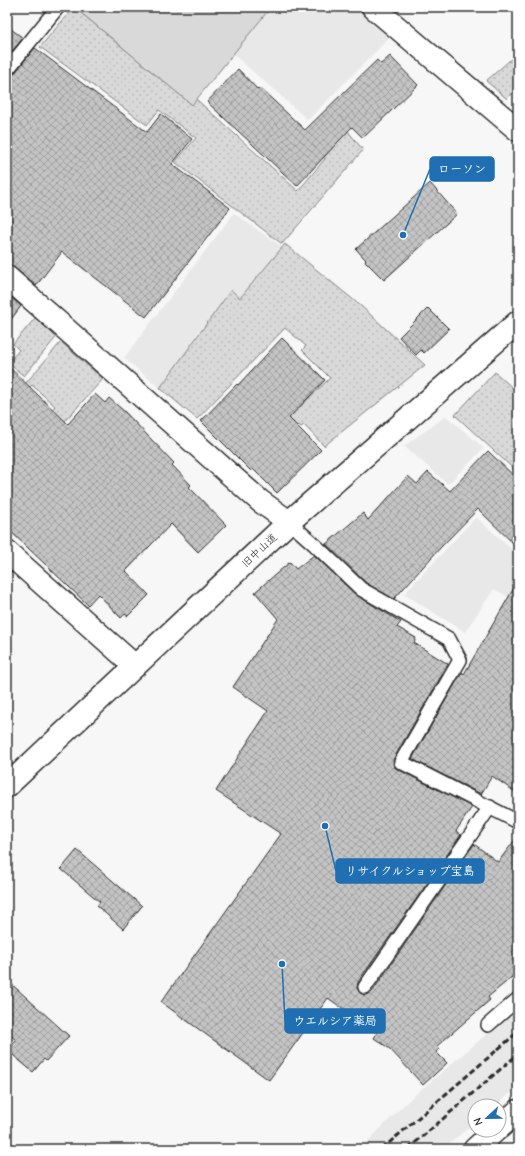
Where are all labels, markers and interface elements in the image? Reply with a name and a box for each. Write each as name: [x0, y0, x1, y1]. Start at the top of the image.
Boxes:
callout: ローソン: [430, 157, 494, 181]
text: ローソン: [438, 162, 486, 176]
street label: 旧中山道: [239, 531, 280, 570]
callout: リサイクルショップ宝島: [336, 859, 484, 883]
text: リサイクルショップ宝島: [345, 864, 475, 878]
callout: ウエルシア薬局: [285, 1009, 385, 1033]
text: ウエルシア薬局: [293, 1014, 377, 1028]
north arrow: [467, 1098, 507, 1138]
text: N: [471, 1116, 486, 1127]

